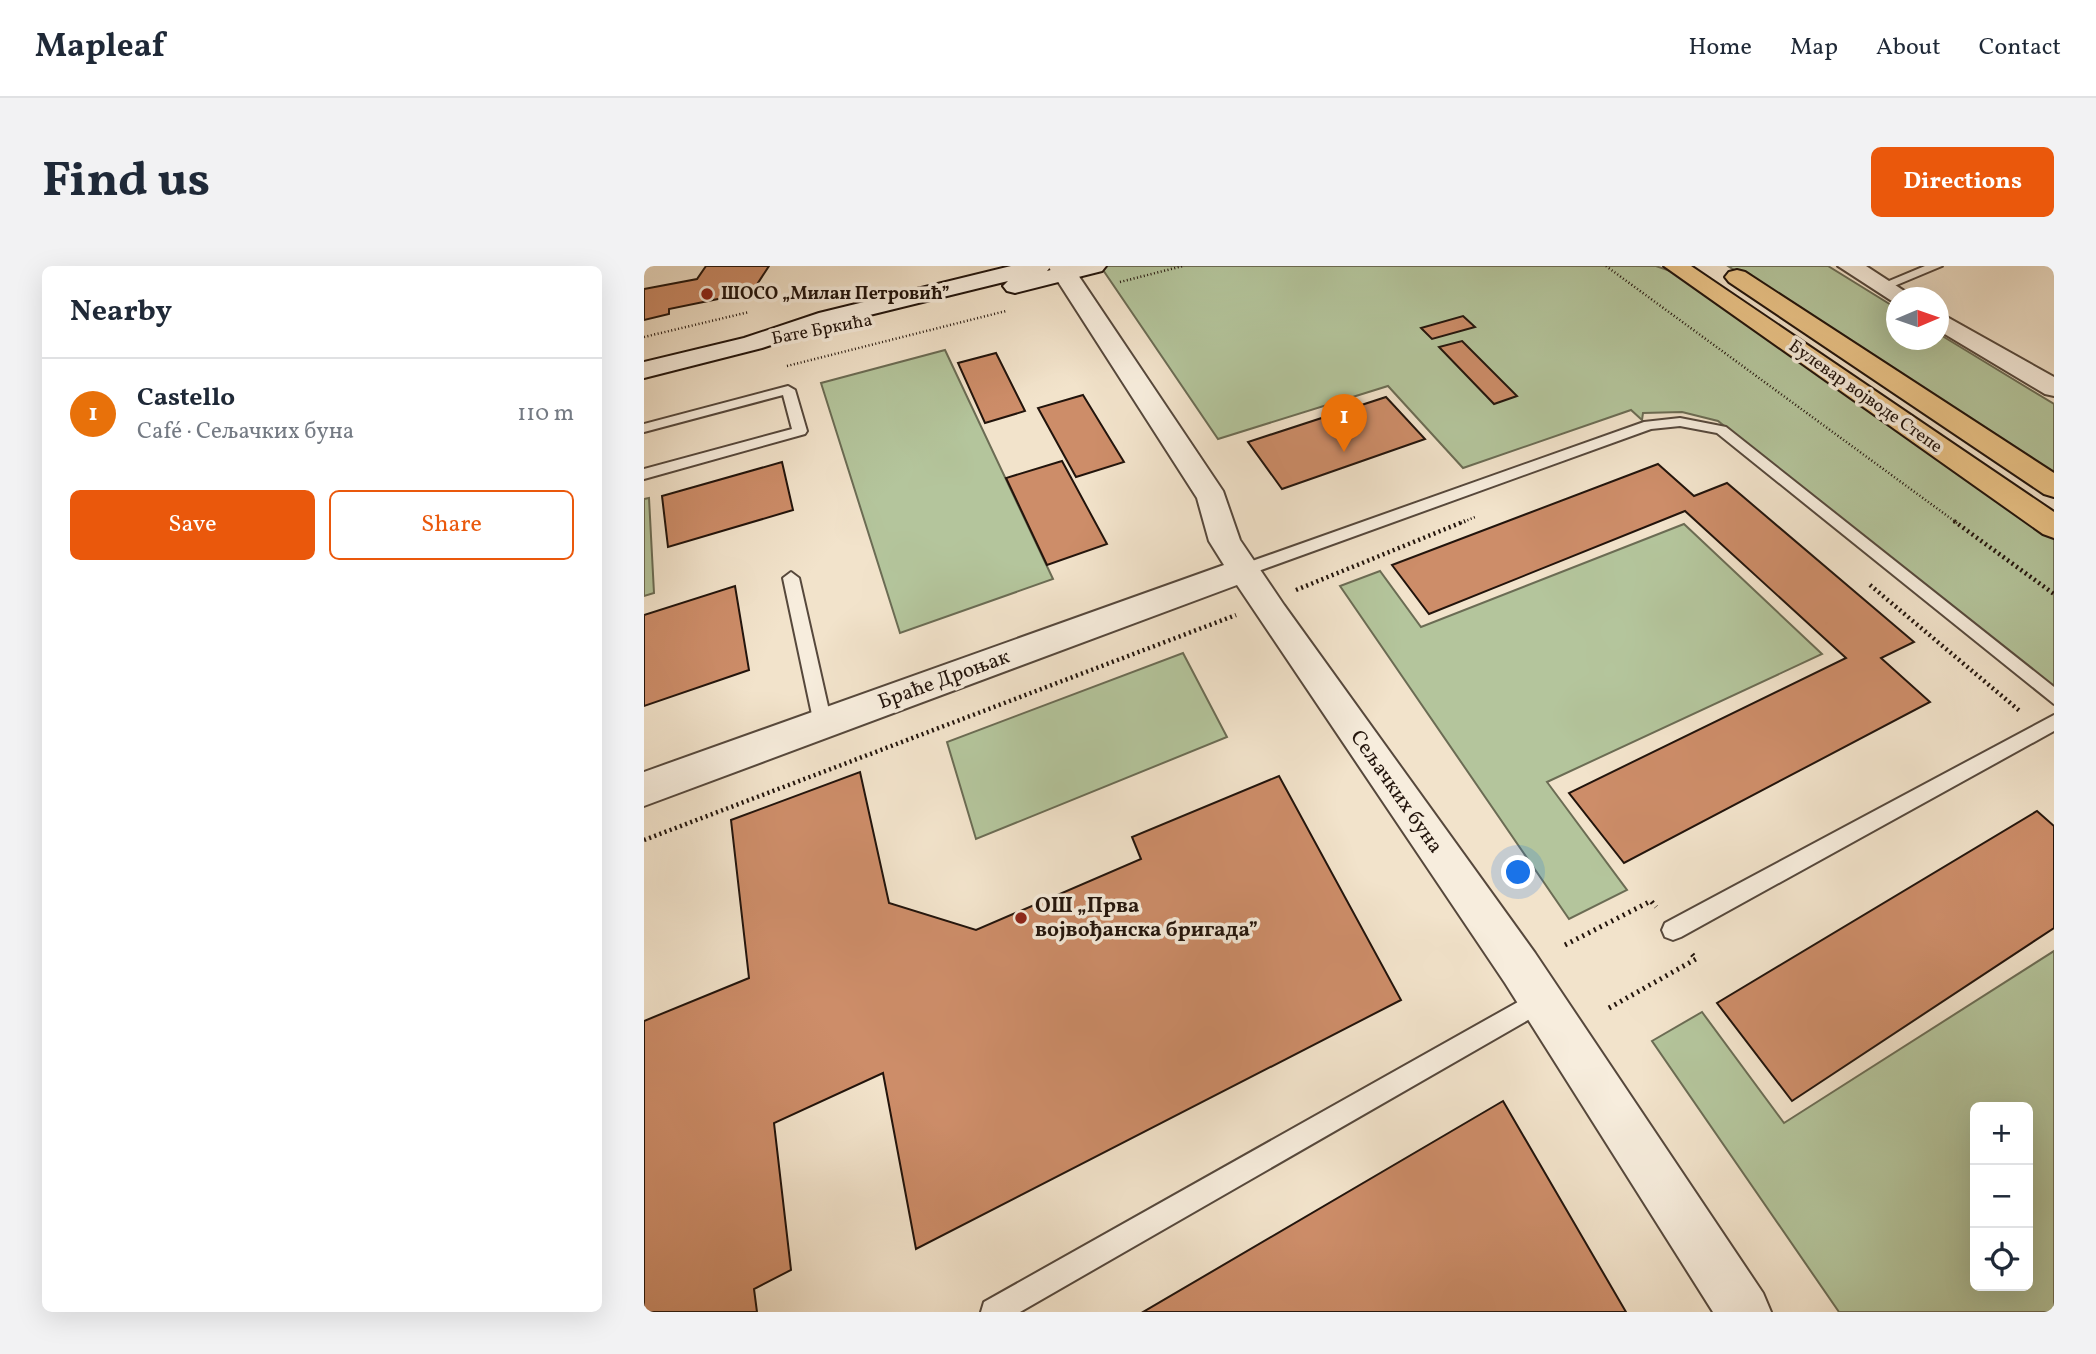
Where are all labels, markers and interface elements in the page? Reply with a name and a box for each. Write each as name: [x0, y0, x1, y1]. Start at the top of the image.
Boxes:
text: Mapleaf: [35, 25, 165, 71]
text: Home: [1688, 31, 1752, 65]
text: Map: [1790, 31, 1838, 65]
text: About: [1876, 31, 1941, 65]
text: Contact: [1979, 31, 2061, 65]
button: Directions: [1871, 147, 2054, 217]
text: Find us: [42, 148, 210, 217]
place label: ШОСО „Милан Петровић”: [721, 282, 950, 307]
marker: ШОСО „Милан Петровић”: [699, 286, 715, 302]
north arrow: [1886, 287, 1949, 350]
text: Nearby: [70, 291, 172, 333]
street label: Бате Бркића: [770, 308, 875, 352]
street label: Булевар војводе Степе: [1783, 334, 1947, 460]
text: Castello: [137, 380, 235, 416]
pin: 1: [1321, 394, 1367, 452]
text: 1: [88, 398, 98, 430]
text: 110 m: [517, 398, 574, 430]
text: Café · Сељачких буна: [137, 416, 354, 448]
button: Save: [70, 490, 315, 560]
button: Share: [329, 490, 574, 560]
street label: Браће Дроњак: [874, 643, 1014, 717]
street label: Сељачких буна: [1343, 725, 1449, 859]
your location: [1501, 855, 1535, 889]
place label: ОШ „Прва војвођанска бригада”: [1035, 892, 1258, 945]
marker: ОШ „Прва војвођанска бригада”: [1013, 910, 1029, 926]
map controls: [1970, 1102, 2033, 1291]
button: +: [1970, 1102, 2033, 1165]
button: −: [1970, 1165, 2033, 1228]
button: locate: [1970, 1228, 2033, 1291]

